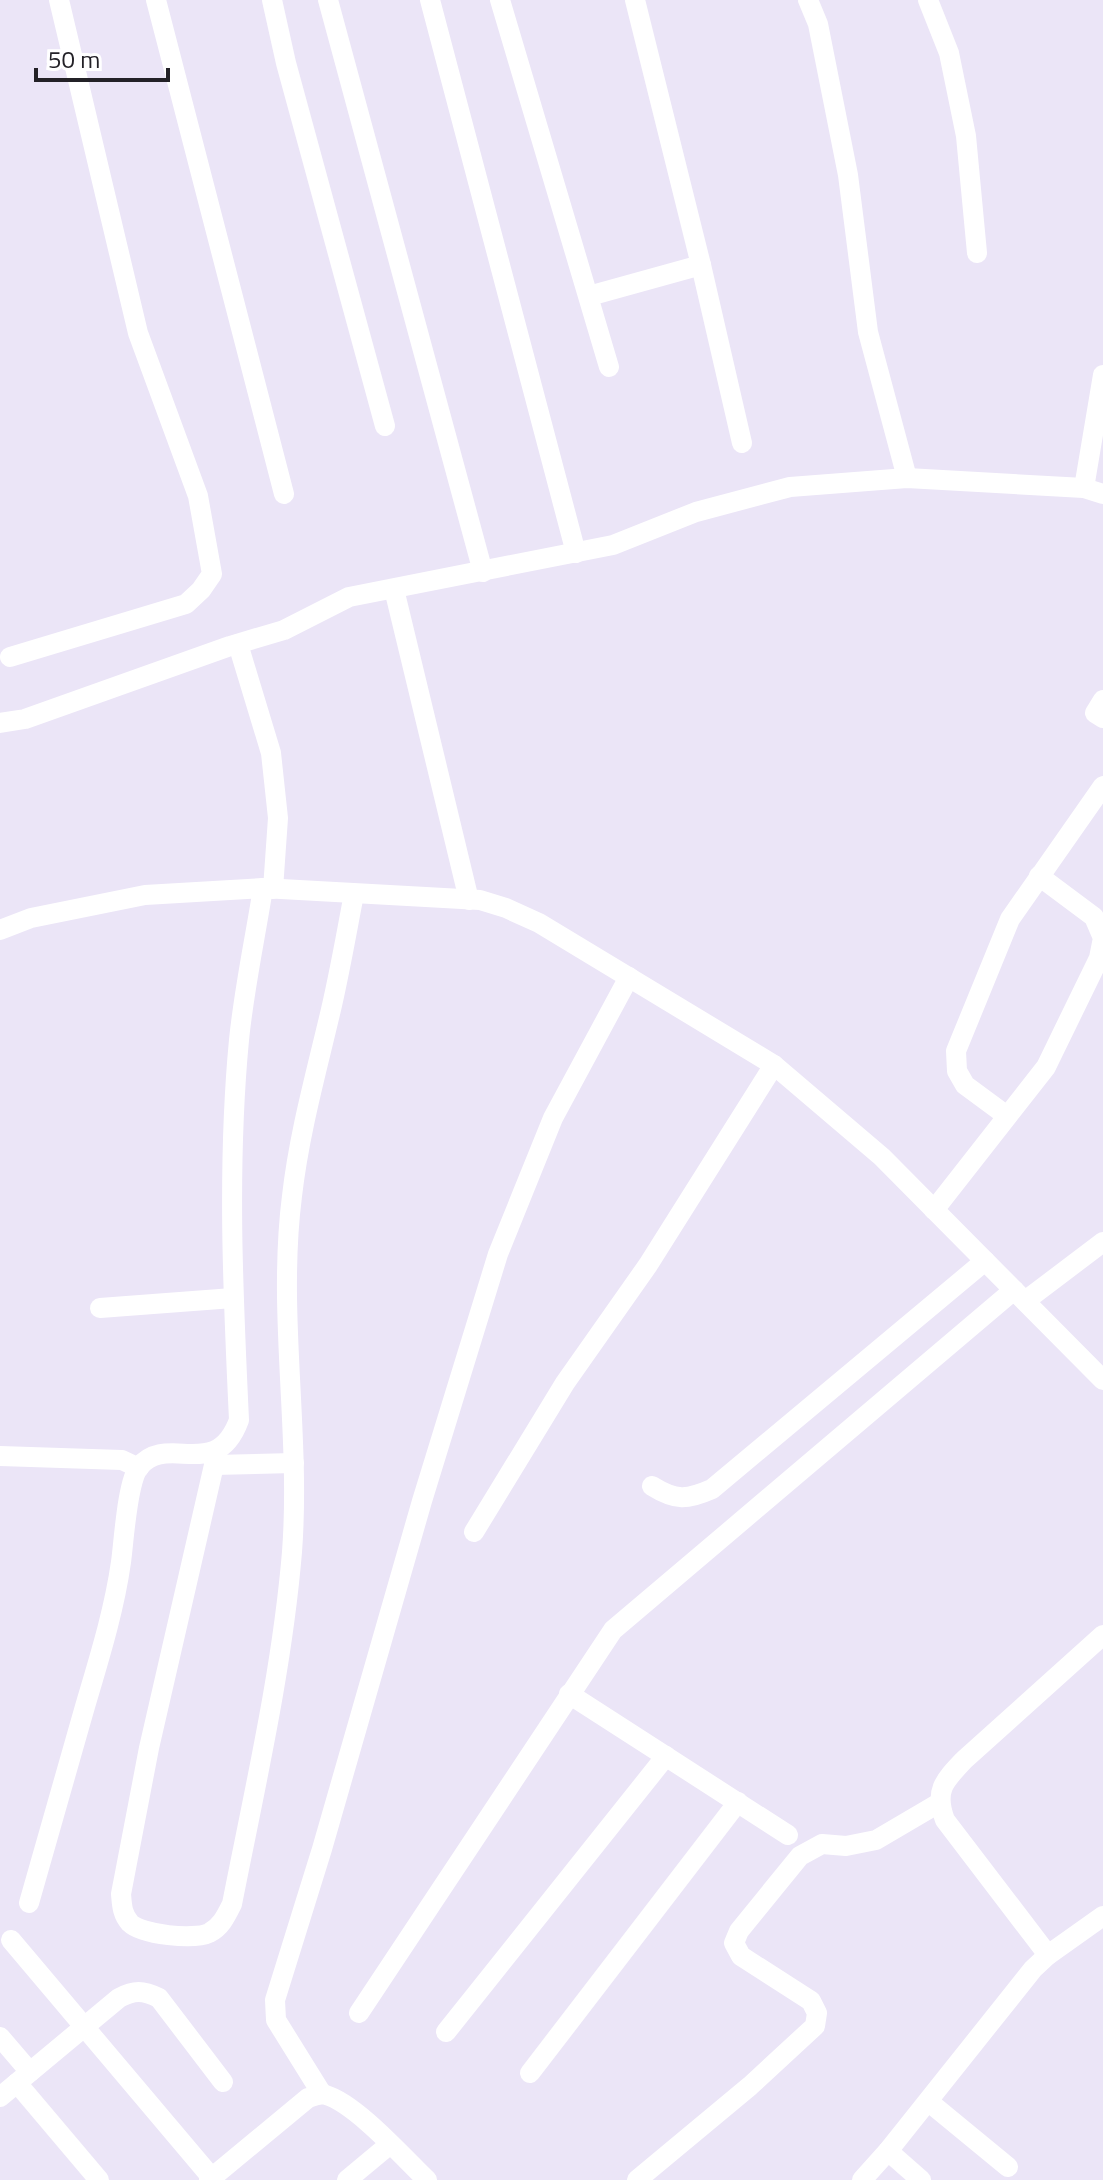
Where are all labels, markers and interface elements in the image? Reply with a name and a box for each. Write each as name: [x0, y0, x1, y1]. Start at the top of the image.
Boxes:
scale bar: [36, 32, 168, 82]
text: 50 m: [48, 41, 100, 77]

